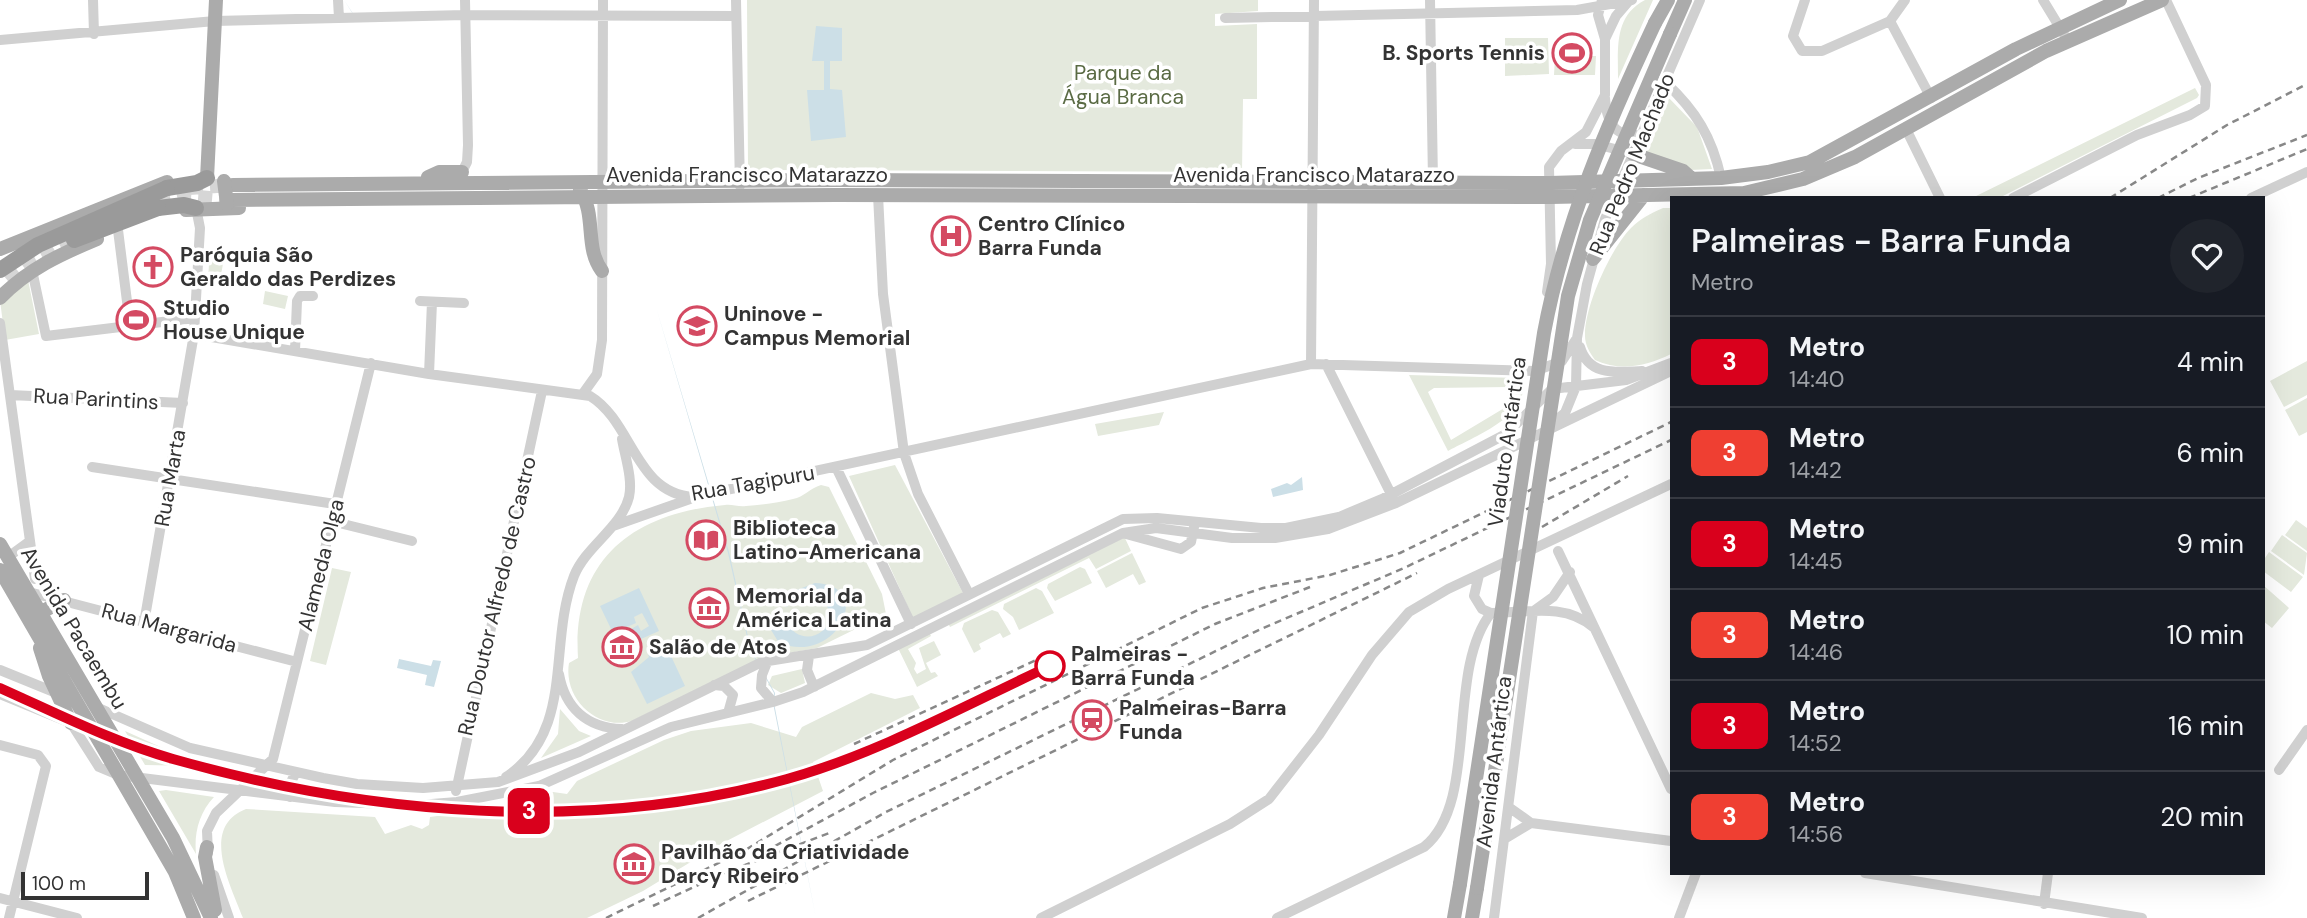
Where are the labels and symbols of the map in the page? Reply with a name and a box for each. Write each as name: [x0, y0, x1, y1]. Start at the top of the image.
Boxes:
sports icon: B. Sports Tennis: [1551, 32, 1593, 74]
place label: B. Sports Tennis: [1382, 39, 1545, 67]
park label: Parque da Água Branca: [1062, 59, 1184, 111]
street label: Rua Pedro Machado: [1583, 69, 1681, 259]
street label: Avenida Francisco Matarazzo: [606, 161, 888, 189]
street label: Avenida Francisco Matarazzo: [1173, 161, 1455, 189]
place label: Centro Clínico Barra Funda: [978, 210, 1125, 262]
hospital icon: Centro Clínico Barra Funda: [930, 215, 972, 257]
place label: Paróquia São Geraldo das Perdizes: [180, 241, 396, 293]
church icon: Paróquia São Geraldo das Perdizes: [132, 246, 174, 288]
place label: Studio House Unique: [163, 294, 305, 346]
sports icon: Studio House Unique: [115, 299, 157, 341]
place label: Uninove - Campus Memorial: [724, 300, 910, 352]
school or university icon: Uninove - Campus Memorial: [676, 305, 718, 347]
street label: Viaduto Antártica: [1481, 355, 1533, 529]
street label: Rua Parintins: [33, 382, 159, 416]
street label: Rua Marta: [148, 427, 192, 529]
street label: Rua Doutor Alfredo de Castro: [451, 454, 543, 738]
street label: Rua Tagipuru: [689, 458, 817, 508]
street label: Alameda Olga: [291, 496, 351, 634]
place label: Biblioteca Latino-Americana: [733, 514, 921, 566]
library icon: Biblioteca Latino-Americana: [685, 519, 727, 561]
street label: Avenida Pacaembu: [14, 542, 134, 714]
place label: Memorial da América Latina: [736, 582, 892, 634]
museum icon: Memorial da América Latina: [688, 587, 730, 629]
street label: Rua Margarida: [98, 597, 240, 659]
museum icon: Salão de Atos: [601, 626, 643, 668]
place label: Salão de Atos: [649, 633, 788, 661]
place label: Palmeiras - Barra Funda: [1071, 640, 1195, 692]
marker: Palmeiras - Barra Funda: [1035, 651, 1065, 681]
street label: Avenida Antártica: [1470, 675, 1518, 849]
place label: Palmeiras-Barra Funda: [1119, 694, 1287, 746]
station icon: Palmeiras-Barra Funda: [1071, 699, 1113, 741]
line badge: 3: [506, 788, 552, 834]
place label: Pavilhão da Criatividade Darcy Ribeiro: [661, 838, 909, 890]
museum icon: Pavilhão da Criatividade Darcy Ribeiro: [613, 843, 655, 885]
scale bar: [21, 869, 149, 901]

